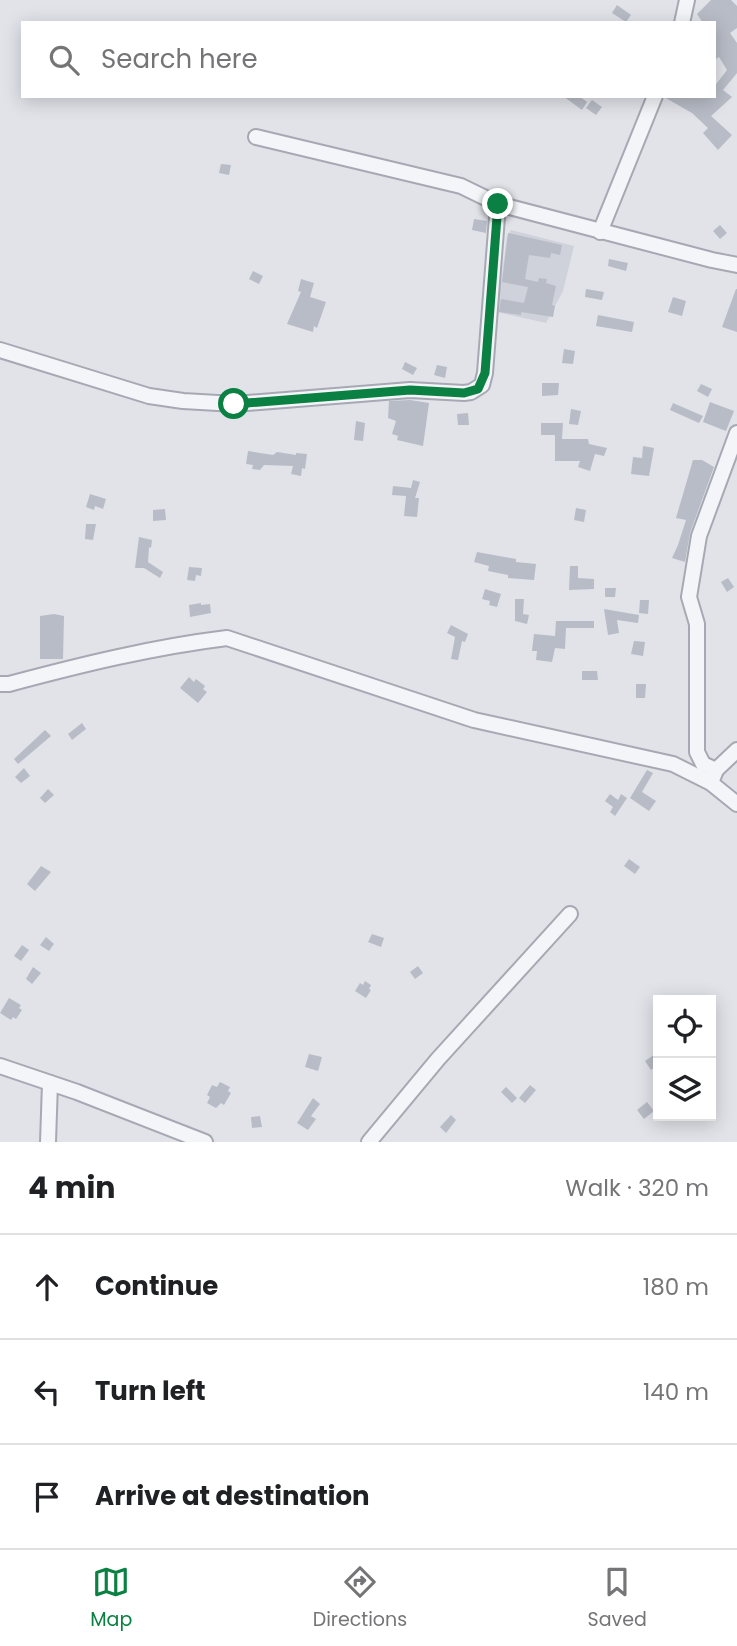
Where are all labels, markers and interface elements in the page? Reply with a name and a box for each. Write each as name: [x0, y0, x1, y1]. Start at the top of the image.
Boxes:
search box: [21, 21, 716, 98]
icon: search: [45, 41, 83, 79]
text: Search here: [101, 41, 258, 77]
route end: [482, 188, 513, 219]
route start: [218, 388, 249, 419]
map controls: [653, 995, 716, 1121]
button: locate: [653, 995, 716, 1058]
button: layers: [653, 1058, 716, 1121]
text: 4 min: [28, 1166, 116, 1209]
text: Walk · 320 m: [565, 1172, 709, 1204]
icon: ahead: [28, 1268, 66, 1306]
text: Continue: [95, 1268, 218, 1304]
text: 180 m: [643, 1271, 709, 1303]
icon: left: [28, 1373, 66, 1411]
text: Turn left: [95, 1373, 206, 1409]
text: 140 m: [643, 1376, 709, 1408]
icon: arrive: [28, 1478, 66, 1516]
text: Arrive at destination: [95, 1478, 370, 1514]
tab: Map: [90, 1563, 132, 1634]
tab: Directions: [313, 1563, 407, 1634]
tab: Saved: [588, 1563, 647, 1634]

